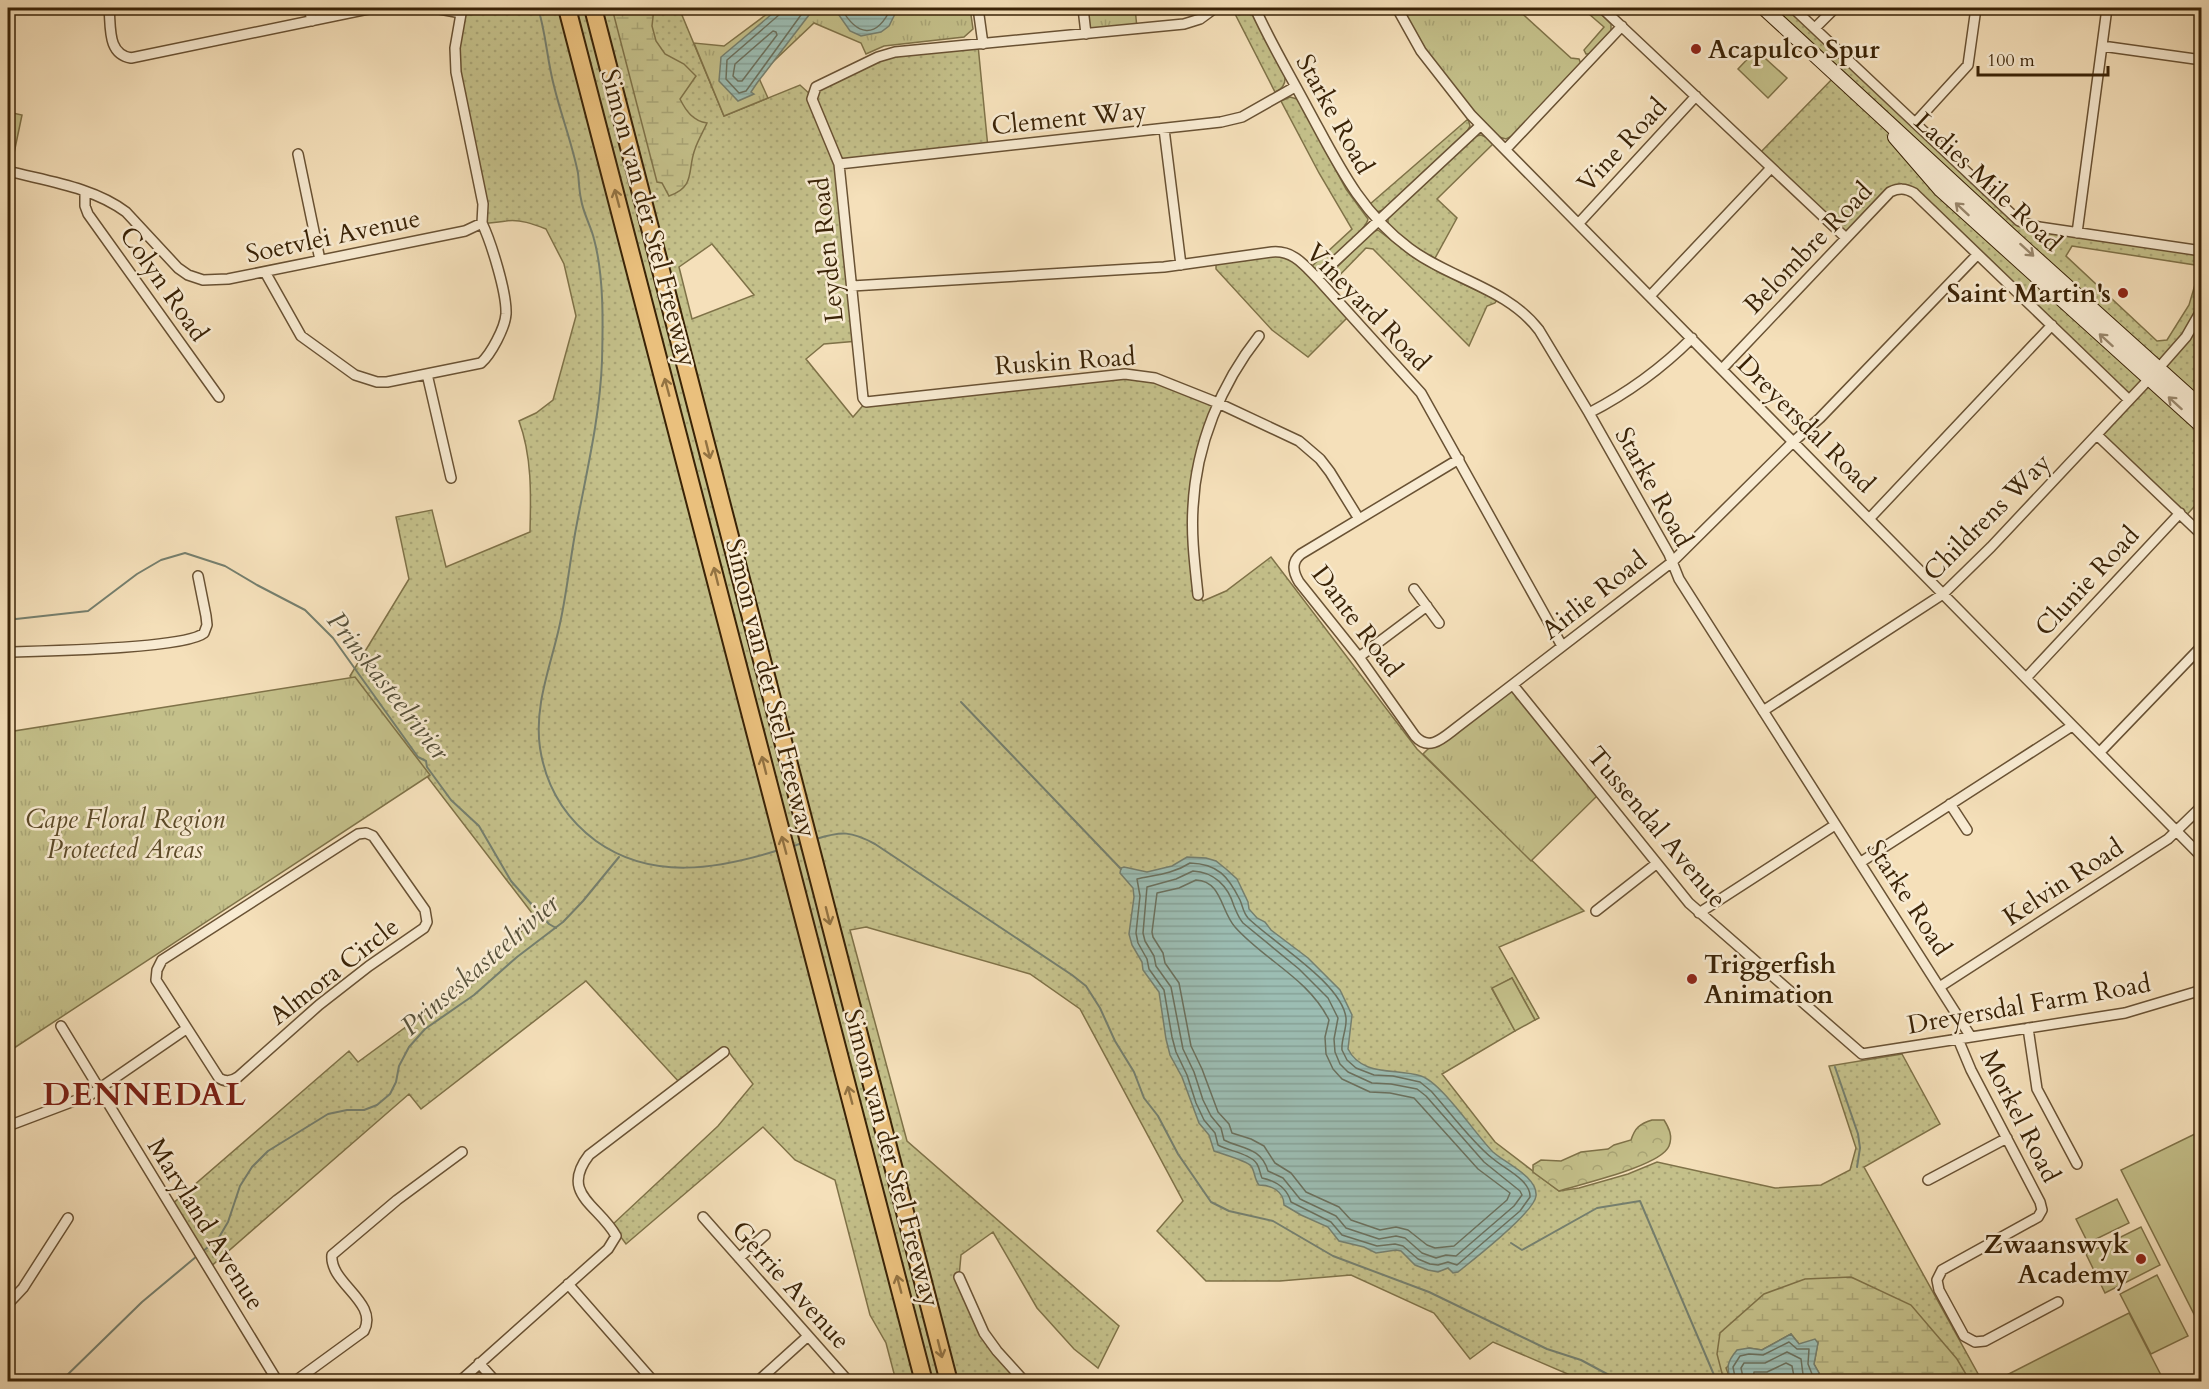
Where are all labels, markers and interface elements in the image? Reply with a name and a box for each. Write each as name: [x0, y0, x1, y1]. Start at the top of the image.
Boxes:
place label: Acapulco Spur: [1708, 32, 1880, 67]
scale bar: [1978, 39, 2108, 77]
marker: Acapulco Spur: [1689, 42, 1703, 56]
street label: Starke Road: [1288, 48, 1382, 180]
text: 100 m: [1987, 48, 2035, 73]
street label: Simon van der Stel Freeway: [592, 65, 706, 371]
street label: Vine Road: [1569, 90, 1675, 200]
street label: Clement Way: [990, 92, 1149, 144]
street label: Ladies Mile Road: [1907, 104, 2070, 260]
street label: Belombre Road: [1736, 174, 1880, 322]
street label: Leyden Road: [802, 176, 852, 324]
one-way arrow: [611, 189, 622, 208]
street label: Soetvlei Avenue: [243, 200, 423, 272]
one-way arrow: [1954, 202, 1969, 216]
street label: Colyn Road: [111, 219, 217, 349]
street label: Vineyard Road: [1298, 235, 1438, 379]
one-way arrow: [2020, 243, 2035, 257]
place label: Saint Martin's: [1947, 276, 2111, 311]
marker: Saint Martin's: [2116, 286, 2130, 300]
one-way arrow: [2099, 333, 2114, 347]
street label: Ruskin Road: [993, 339, 1137, 383]
street label: Dreyersdal Road: [1729, 347, 1883, 501]
one-way arrow: [660, 378, 672, 397]
one-way arrow: [2168, 396, 2183, 410]
street label: Starke Road: [1607, 421, 1701, 553]
one-way arrow: [702, 441, 714, 460]
street label: Childrens Way: [1915, 445, 2059, 589]
street label: Clunie Road: [2027, 518, 2147, 644]
street label: Simon van der Stel Freeway: [717, 535, 825, 841]
street label: Airlie Road: [1534, 543, 1654, 647]
street label: Dante Road: [1304, 558, 1411, 684]
one-way arrow: [709, 566, 721, 585]
water label: Prinskasteelrivier: [318, 604, 459, 769]
street label: Tussendal Avenue: [1579, 739, 1735, 915]
one-way arrow: [757, 755, 769, 774]
park label: Cape Floral Region Protected Areas: [25, 802, 225, 867]
street label: Kelvin Road: [1996, 830, 2130, 934]
street label: Starke Road: [1858, 833, 1960, 963]
one-way arrow: [778, 835, 790, 854]
water label: Prinseskasteelrivier: [393, 885, 568, 1044]
one-way arrow: [823, 906, 835, 925]
street label: Almora Circle: [262, 909, 406, 1033]
place label: Triggerfish Animation: [1704, 947, 1836, 1012]
street label: Dreyersdal Farm Road: [1905, 965, 2154, 1043]
marker: Triggerfish Animation: [1685, 972, 1699, 986]
street label: Simon van der Stel Freeway: [835, 1005, 949, 1311]
street label: Morkel Road: [1972, 1044, 2068, 1188]
district label: DENNEDAL: [43, 1073, 247, 1117]
one-way arrow: [843, 1086, 855, 1105]
street label: Maryland Avenue: [139, 1131, 273, 1317]
street label: Gerrie Avenue: [724, 1213, 858, 1357]
place label: Zwaanswyk Academy: [1983, 1227, 2130, 1292]
marker: Zwaanswyk Academy: [2134, 1252, 2148, 1266]
one-way arrow: [892, 1275, 904, 1294]
one-way arrow: [935, 1339, 947, 1358]

